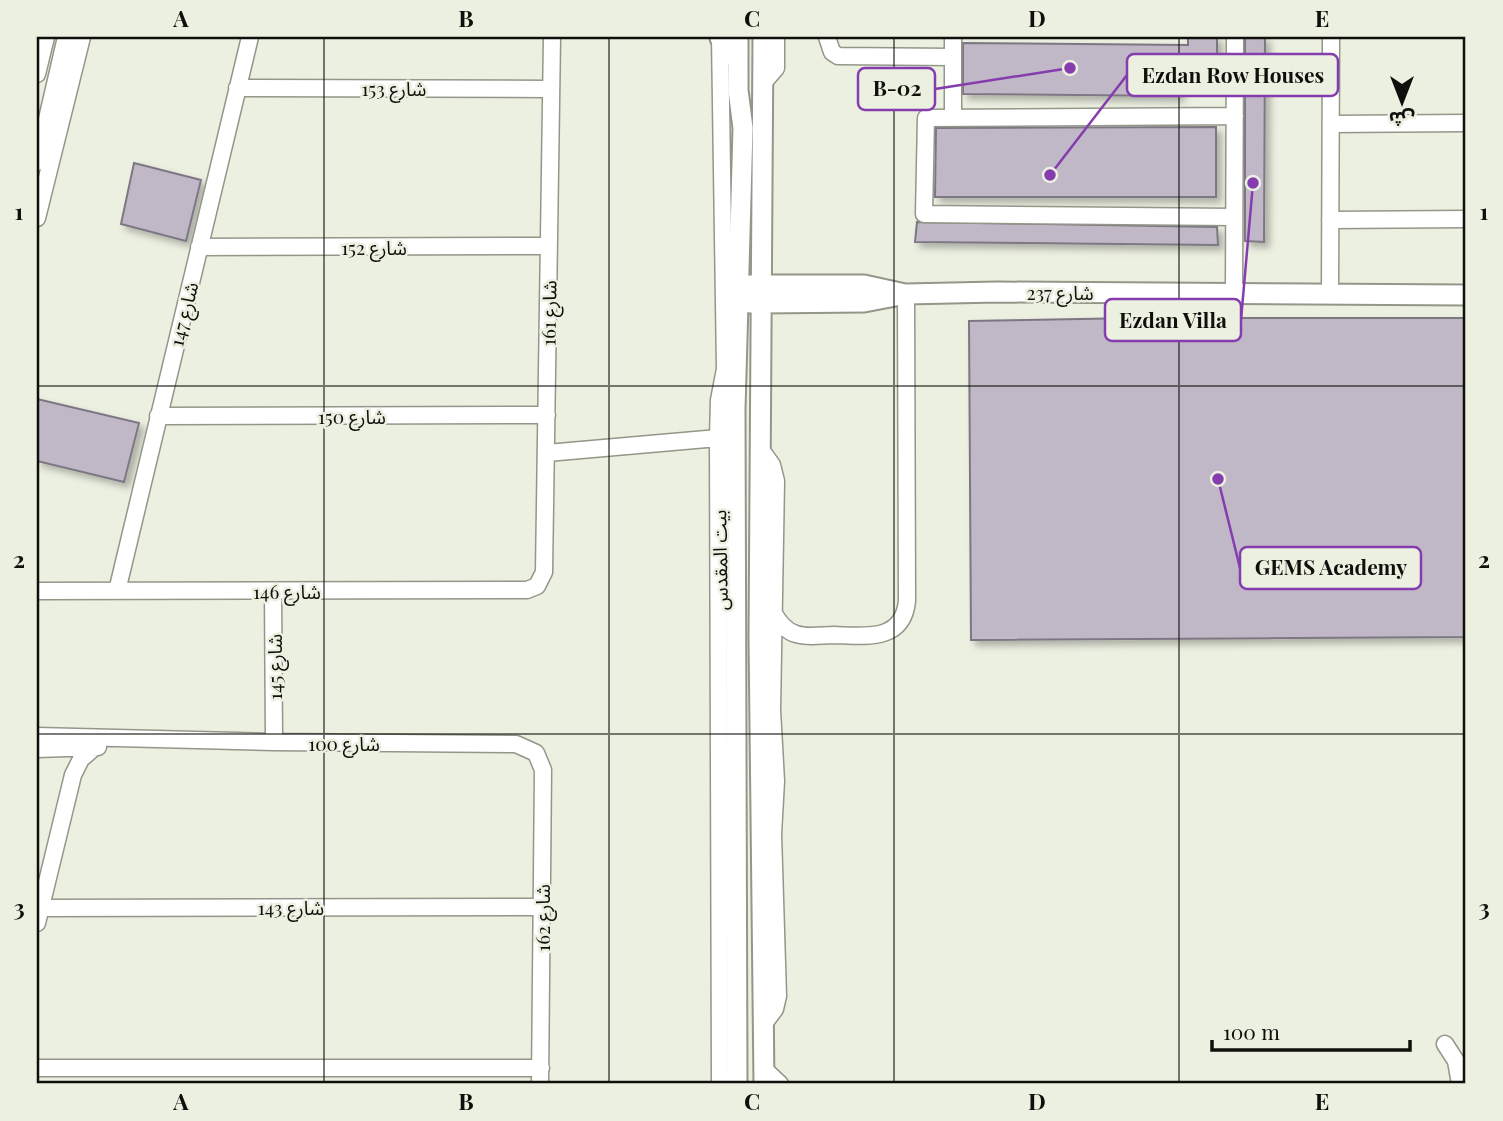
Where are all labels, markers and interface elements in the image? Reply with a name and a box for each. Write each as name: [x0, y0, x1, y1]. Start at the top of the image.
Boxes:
text: A: [172, 2, 189, 33]
text: B: [458, 2, 474, 33]
text: C: [744, 2, 760, 33]
text: D: [1028, 2, 1046, 33]
text: E: [1315, 2, 1329, 33]
callout: Ezdan Row Houses: [1127, 54, 1338, 96]
text: Ezdan Row Houses: [1142, 60, 1324, 88]
north arrow: [1366, 66, 1436, 136]
callout: B-02: [858, 68, 935, 110]
text: B-02: [873, 73, 921, 101]
street label: شارع 153: [361, 75, 427, 103]
text: ش: [1389, 107, 1415, 133]
text: 1: [15, 195, 24, 226]
text: 1: [1480, 195, 1489, 226]
street label: شارع 152: [341, 234, 407, 262]
street label: شارع 147: [162, 279, 205, 349]
street label: شارع 237: [1026, 279, 1094, 307]
street label: شارع 161: [534, 280, 564, 346]
callout: Ezdan Villa: [1105, 299, 1241, 341]
text: Ezdan Villa: [1119, 305, 1227, 333]
street label: شارع 150: [318, 403, 386, 431]
street label: بيت المقدس: [705, 509, 733, 611]
text: 2: [13, 543, 25, 574]
text: 2: [1478, 543, 1490, 574]
callout: GEMS Academy: [1240, 547, 1421, 589]
text: GEMS Academy: [1255, 552, 1407, 580]
street label: شارع 146: [253, 578, 321, 606]
street label: شارع 145: [261, 634, 289, 700]
street label: شارع 100: [308, 730, 380, 758]
street label: شارع 162: [529, 884, 557, 952]
text: 3: [13, 891, 25, 922]
text: 3: [1478, 891, 1490, 922]
street label: شارع 143: [258, 894, 324, 922]
scale bar: [1212, 1009, 1410, 1053]
text: 100 m: [1223, 1017, 1280, 1045]
text: A: [172, 1085, 189, 1116]
text: B: [458, 1085, 474, 1116]
text: C: [744, 1085, 760, 1116]
text: D: [1028, 1085, 1046, 1116]
text: E: [1315, 1085, 1329, 1116]

